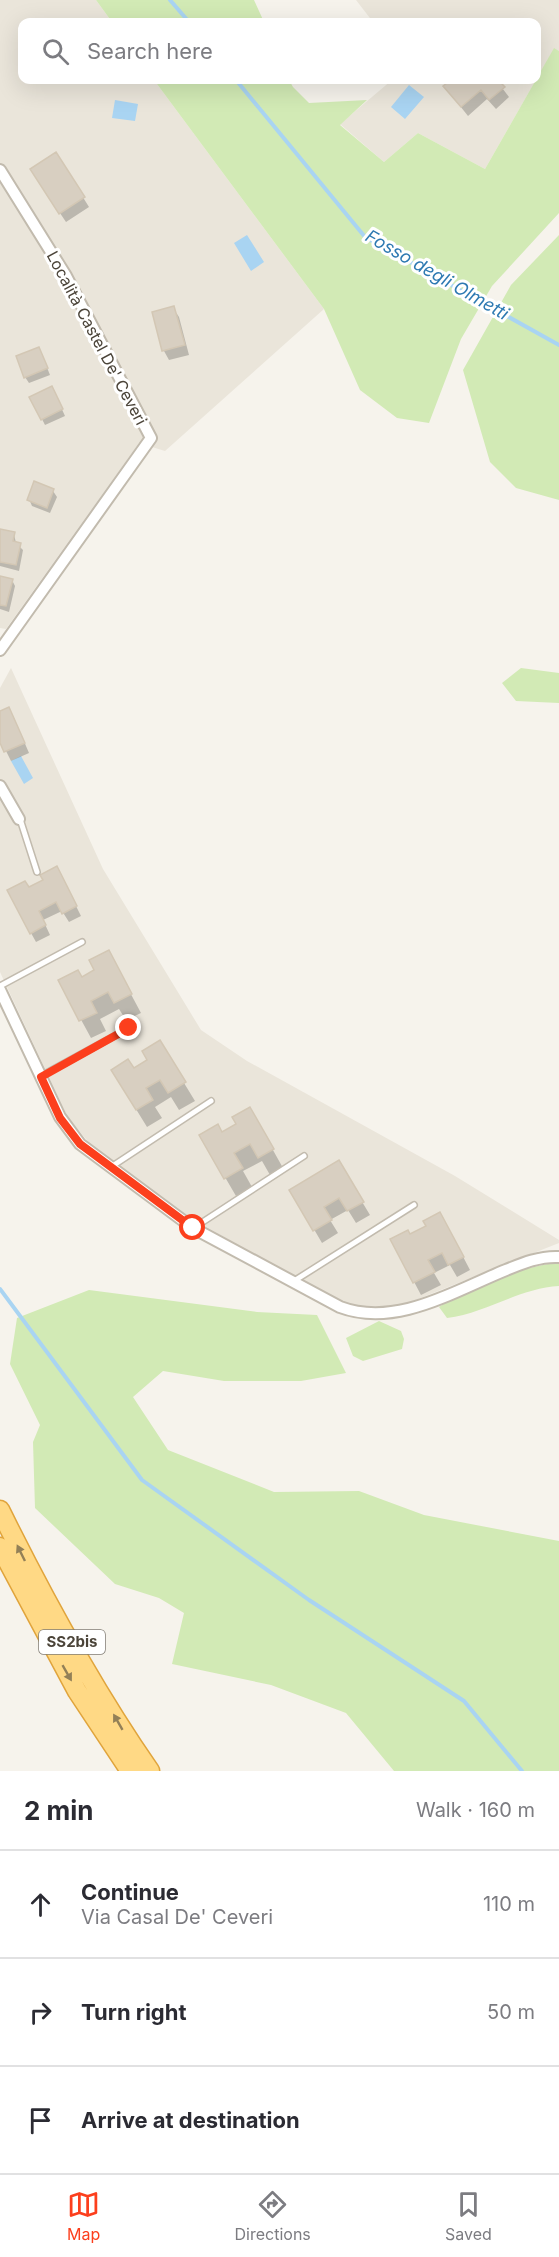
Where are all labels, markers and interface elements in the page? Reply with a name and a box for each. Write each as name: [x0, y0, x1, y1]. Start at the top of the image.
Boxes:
search box: [18, 18, 541, 84]
icon: search: [39, 35, 72, 68]
text: Search here: [87, 38, 213, 64]
water label: Fosso degli Olmetti: [362, 225, 513, 324]
street label: Località Castel De' Ceveri: [43, 248, 151, 428]
route end: [115, 1014, 141, 1040]
route start: [179, 1214, 205, 1240]
one-way arrow: [17, 1544, 27, 1562]
road number: SS2bis: [39, 1630, 105, 1654]
one-way arrow: [62, 1665, 72, 1682]
one-way arrow: [113, 1713, 123, 1730]
text: 2 min: [24, 1795, 94, 1826]
text: Walk · 160 m: [416, 1798, 535, 1822]
text: Continue: [81, 1879, 179, 1905]
icon: ahead: [24, 1888, 57, 1921]
text: 110 m: [483, 1892, 535, 1916]
text: Via Casal De' Ceveri: [81, 1905, 273, 1929]
icon: right: [24, 1996, 57, 2029]
text: Turn right: [81, 1999, 187, 2025]
text: 50 m: [487, 2000, 535, 2024]
icon: arrive: [24, 2104, 57, 2137]
text: Arrive at destination: [81, 2107, 300, 2133]
tab: Map: [67, 2188, 100, 2244]
tab: Directions: [235, 2188, 311, 2244]
tab: Saved: [445, 2188, 492, 2244]

